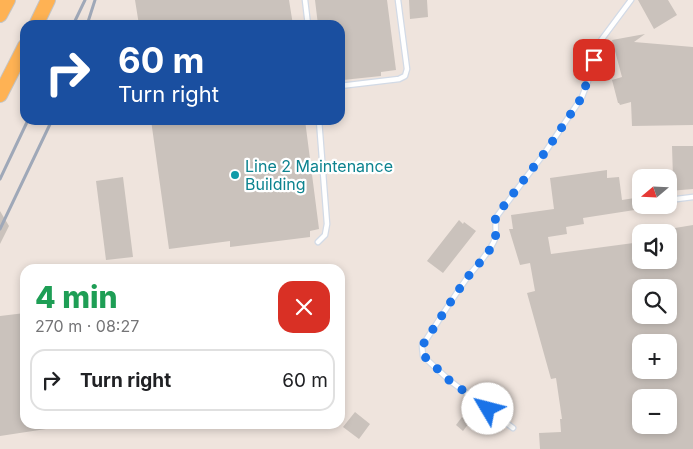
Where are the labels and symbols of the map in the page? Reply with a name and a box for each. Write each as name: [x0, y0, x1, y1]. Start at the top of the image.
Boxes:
pin: [573, 39, 615, 81]
place label: Line 2 Maintenance Building: [245, 156, 393, 194]
marker: Line 2 Maintenance Building: [229, 169, 241, 181]
north arrow: [632, 169, 678, 214]
position arrow: [461, 382, 513, 434]

